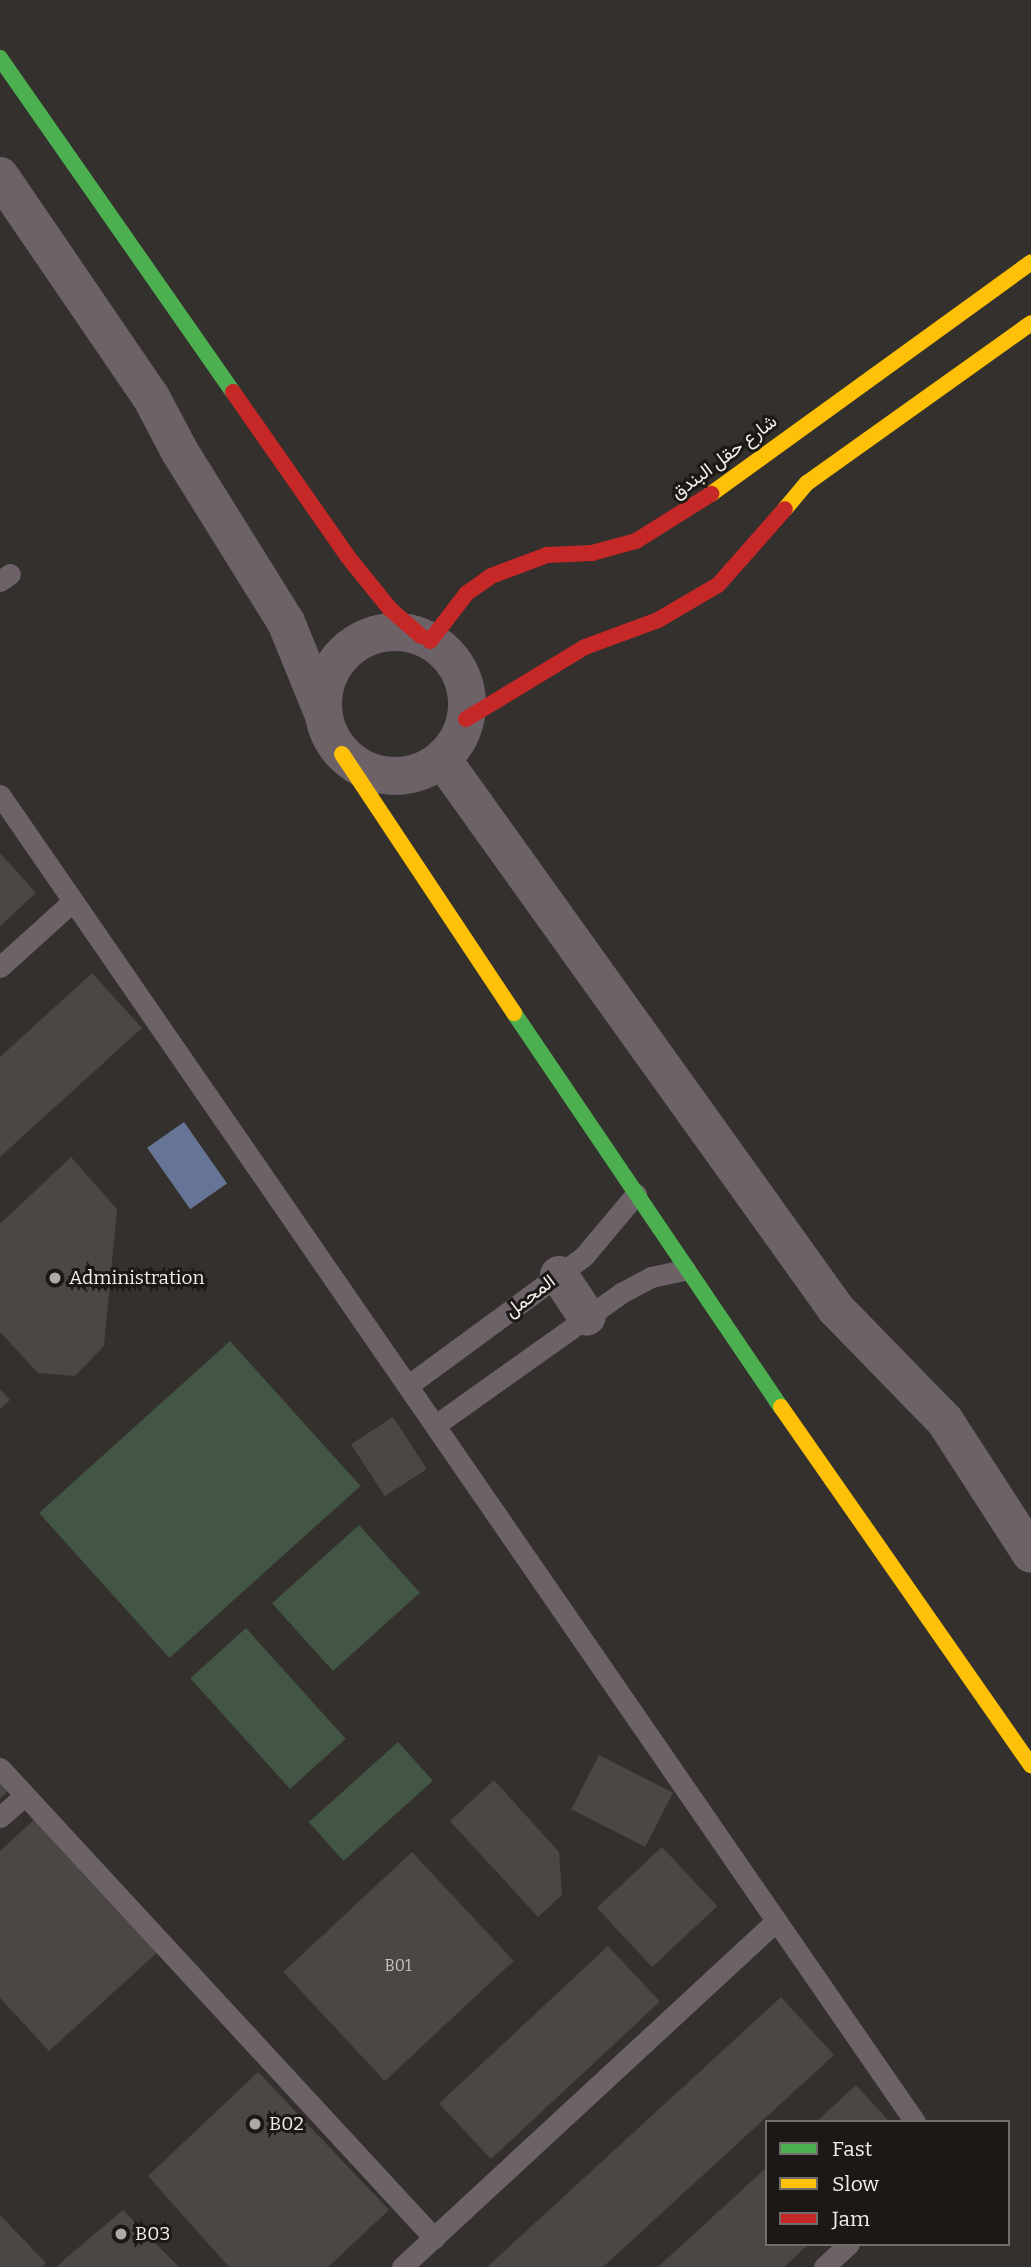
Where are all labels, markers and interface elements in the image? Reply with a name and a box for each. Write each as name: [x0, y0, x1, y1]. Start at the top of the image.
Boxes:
street label: شارع حقل البندق: [666, 410, 782, 504]
place label: Administration: [69, 1267, 204, 1289]
marker: Administration: [47, 1270, 63, 1286]
street label: المحمل: [500, 1270, 560, 1322]
house number: B01: [384, 1956, 412, 1976]
place label: B02: [269, 2113, 304, 2135]
marker: B02: [247, 2116, 263, 2132]
legend: [765, 2120, 1010, 2246]
text: Fast: [832, 2136, 872, 2162]
text: Slow: [832, 2171, 879, 2197]
text: Jam: [832, 2206, 870, 2232]
place label: B03: [135, 2223, 170, 2245]
marker: B03: [113, 2226, 129, 2242]

